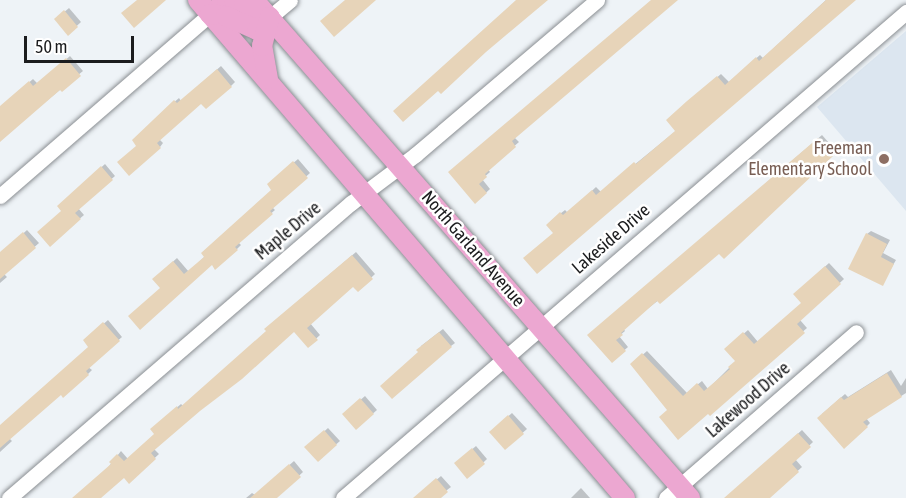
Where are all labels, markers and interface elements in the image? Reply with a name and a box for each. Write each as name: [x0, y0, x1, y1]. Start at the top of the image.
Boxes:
scale bar: [27, 24, 136, 62]
text: 50 m: [35, 36, 67, 57]
place label: Freeman Elementary School: [748, 138, 872, 180]
marker: Freeman Elementary School: [877, 152, 891, 166]
street label: North Garland Avenue: [417, 187, 529, 311]
street label: Maple Drive: [251, 197, 325, 265]
street label: Lakeside Drive: [568, 199, 654, 279]
street label: Lakewood Drive: [702, 358, 794, 442]

